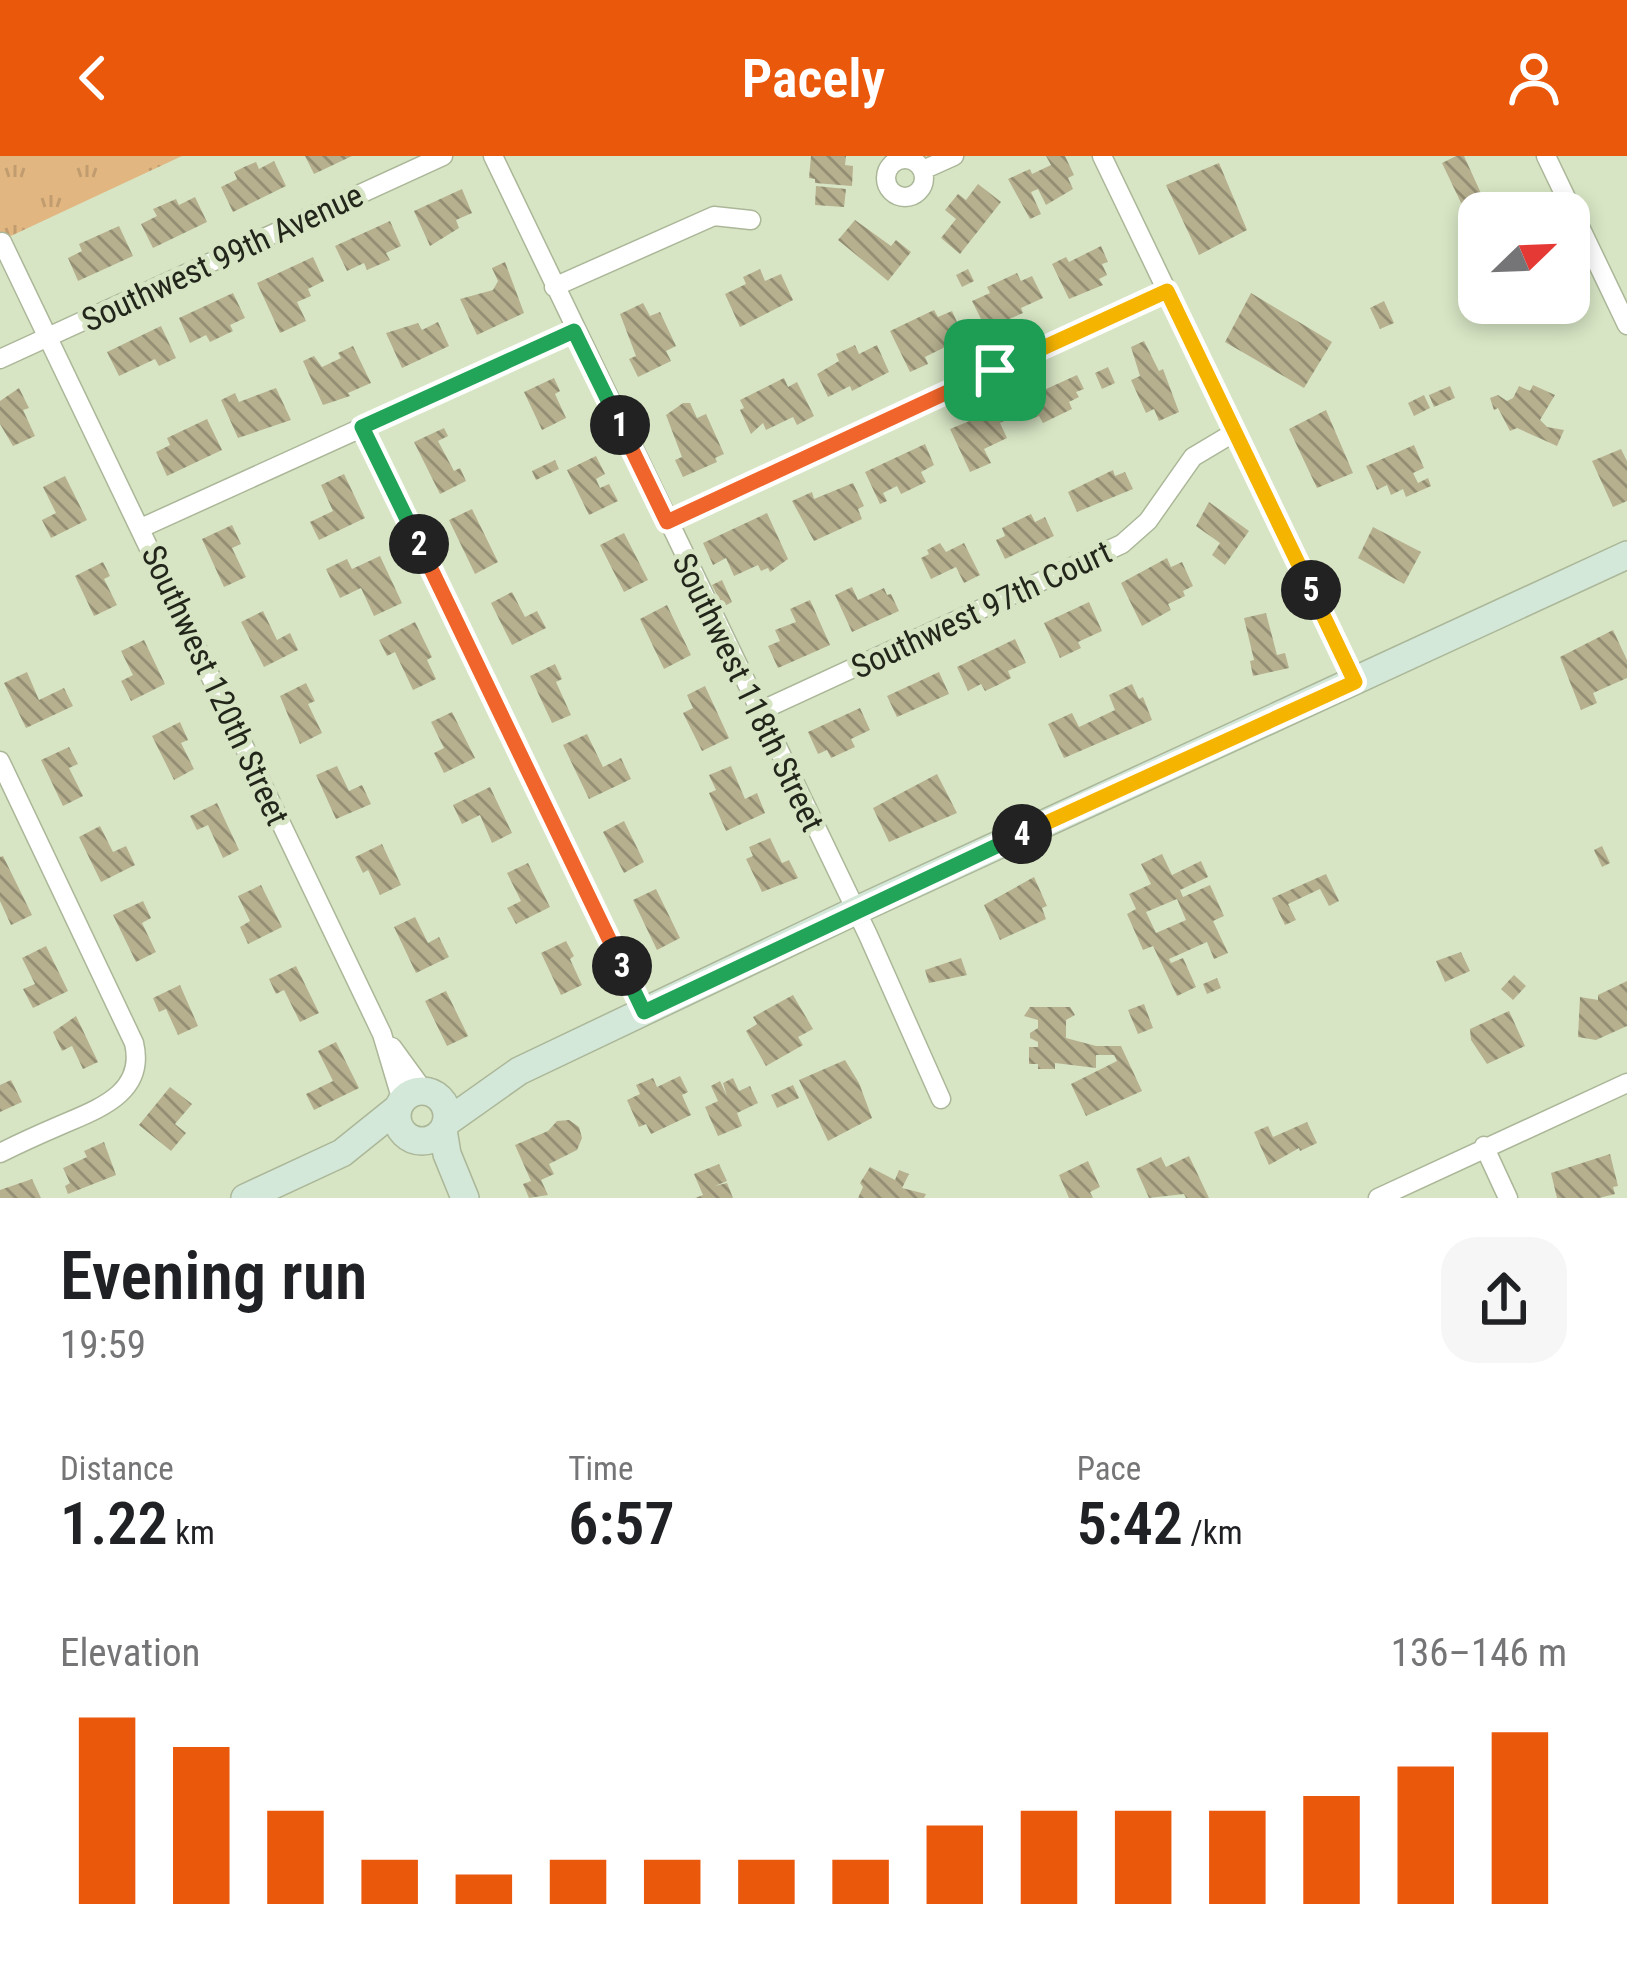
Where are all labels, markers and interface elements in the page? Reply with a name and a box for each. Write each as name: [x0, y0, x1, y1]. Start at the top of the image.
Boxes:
icon: back: [60, 45, 126, 111]
icon: person: [1501, 45, 1567, 111]
text: Pacely: [742, 47, 885, 110]
street label: Southwest 99th Avenue: [76, 175, 369, 340]
north arrow: [1458, 192, 1590, 324]
map controls: [1458, 192, 1590, 324]
pin: [944, 319, 1046, 421]
icon: arrive: [962, 337, 1028, 403]
pin: 1: [590, 395, 650, 455]
text: 1: [612, 405, 628, 444]
pin: 2: [389, 514, 449, 574]
text: 2: [411, 524, 427, 563]
street label: Southwest 97th Court: [845, 532, 1117, 687]
street label: Southwest 120th Street: [134, 539, 297, 831]
street label: Southwest 118th Street: [664, 547, 833, 837]
pin: 5: [1281, 560, 1341, 620]
text: 5: [1303, 570, 1319, 609]
pin: 4: [992, 804, 1052, 864]
text: 4: [1014, 814, 1030, 853]
pin: 3: [592, 936, 652, 996]
text: 3: [614, 946, 630, 985]
button: share: [1441, 1237, 1567, 1363]
text: Evening run: [60, 1238, 367, 1315]
text: 19:59: [60, 1322, 146, 1368]
text: Distance: [60, 1449, 174, 1488]
text: Time: [568, 1449, 633, 1488]
text: Pace: [1077, 1449, 1141, 1488]
text: 1.22: [60, 1488, 168, 1559]
text: 6:57: [568, 1488, 675, 1559]
text: 5:42: [1077, 1488, 1183, 1559]
text: km: [168, 1513, 215, 1552]
text: /km: [1183, 1513, 1243, 1552]
text: Elevation: [60, 1630, 200, 1676]
text: 136–146 m: [1391, 1630, 1567, 1676]

